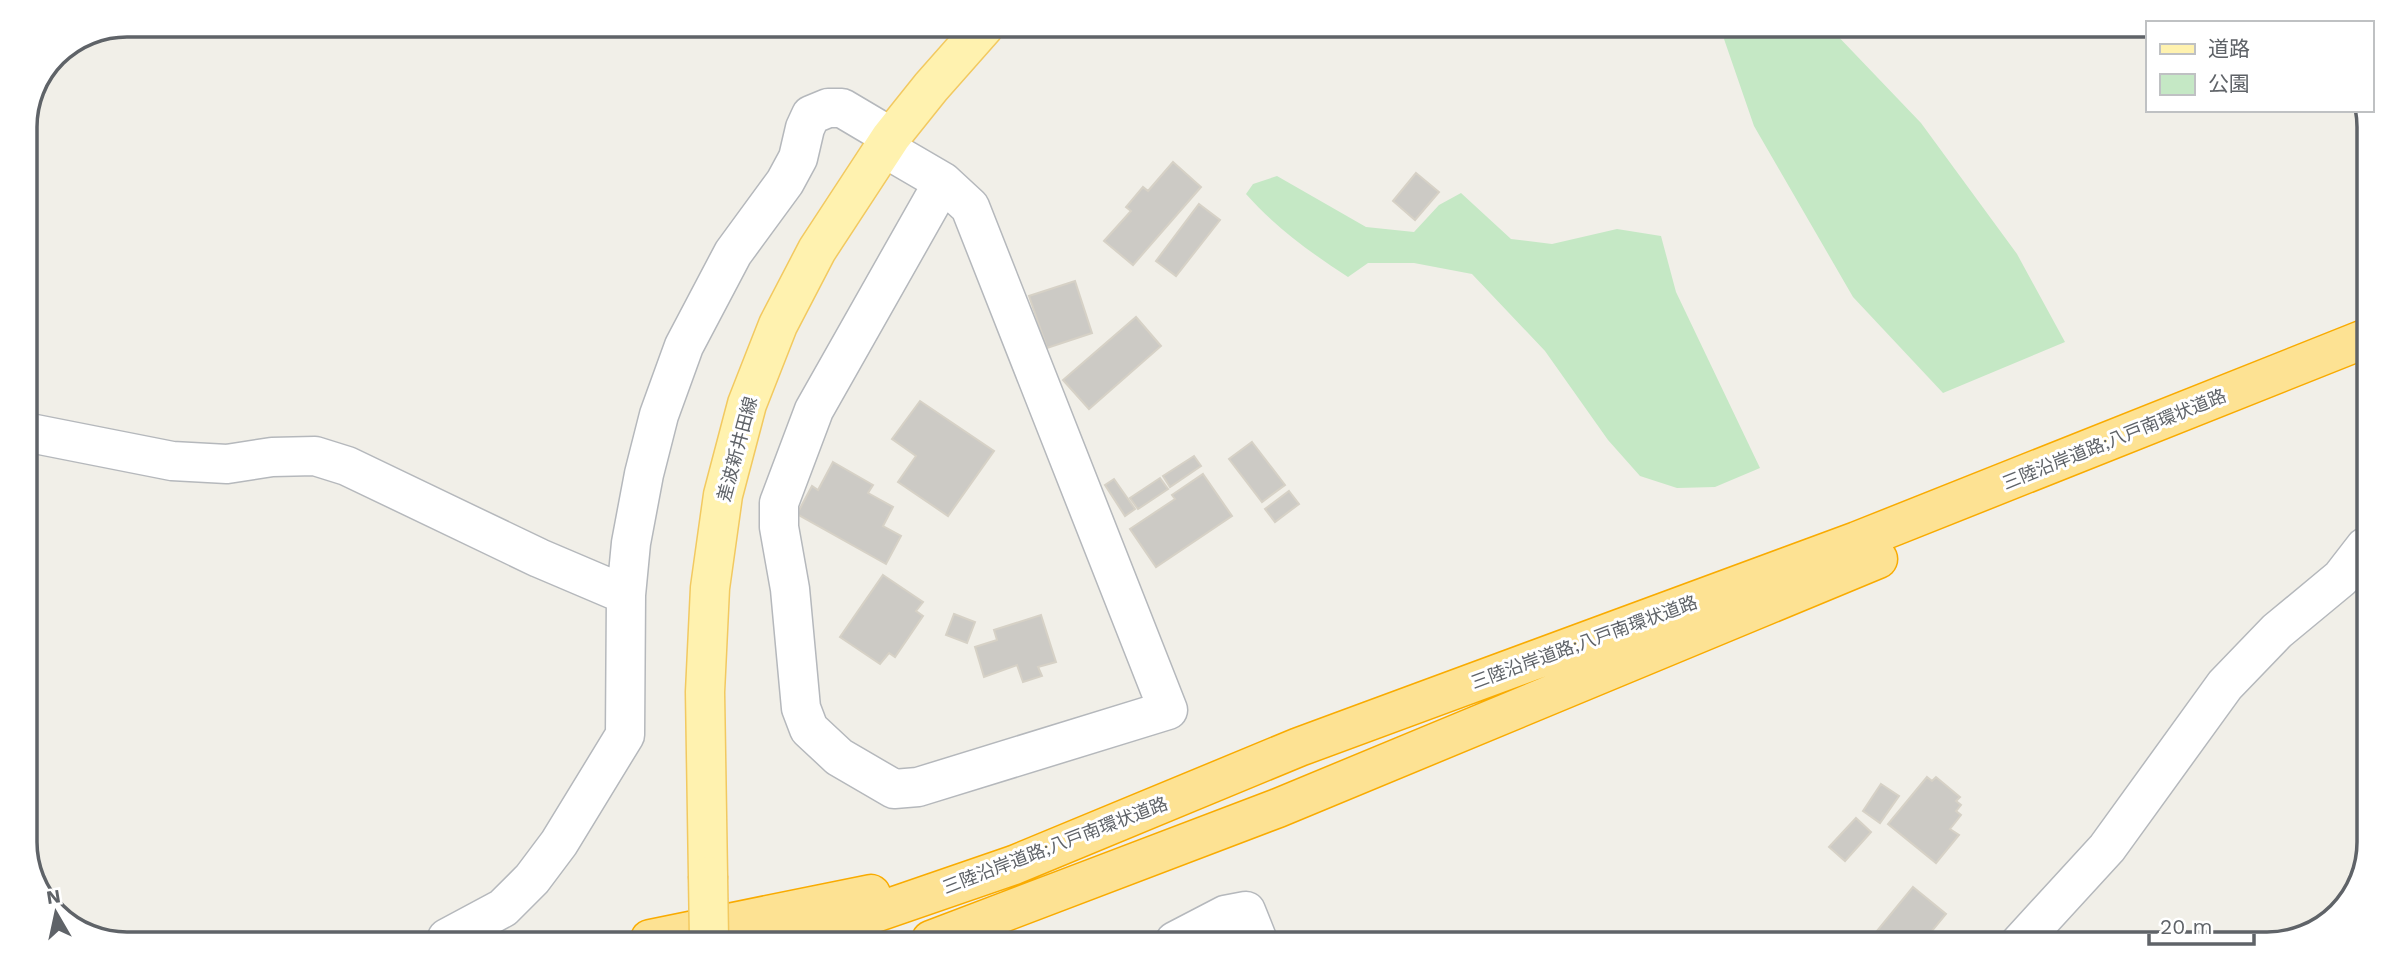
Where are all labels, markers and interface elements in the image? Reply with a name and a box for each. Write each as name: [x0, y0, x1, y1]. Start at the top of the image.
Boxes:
legend: [2146, 21, 2373, 112]
text: 道路: [2208, 36, 2250, 61]
text: 公園: [2208, 71, 2250, 96]
street label: 三陸沿岸道路;八戸南環状道路: [1999, 384, 2229, 494]
street label: 差波新井田線: [713, 394, 761, 504]
street label: 三陸沿岸道路;八戸南環状道路: [1468, 591, 1700, 693]
street label: 三陸沿岸道路;八戸南環状道路: [940, 792, 1170, 898]
north arrow: [21, 878, 91, 948]
text: N: [45, 884, 62, 909]
scale bar: [2149, 902, 2254, 946]
text: 20 m: [2160, 914, 2212, 939]

